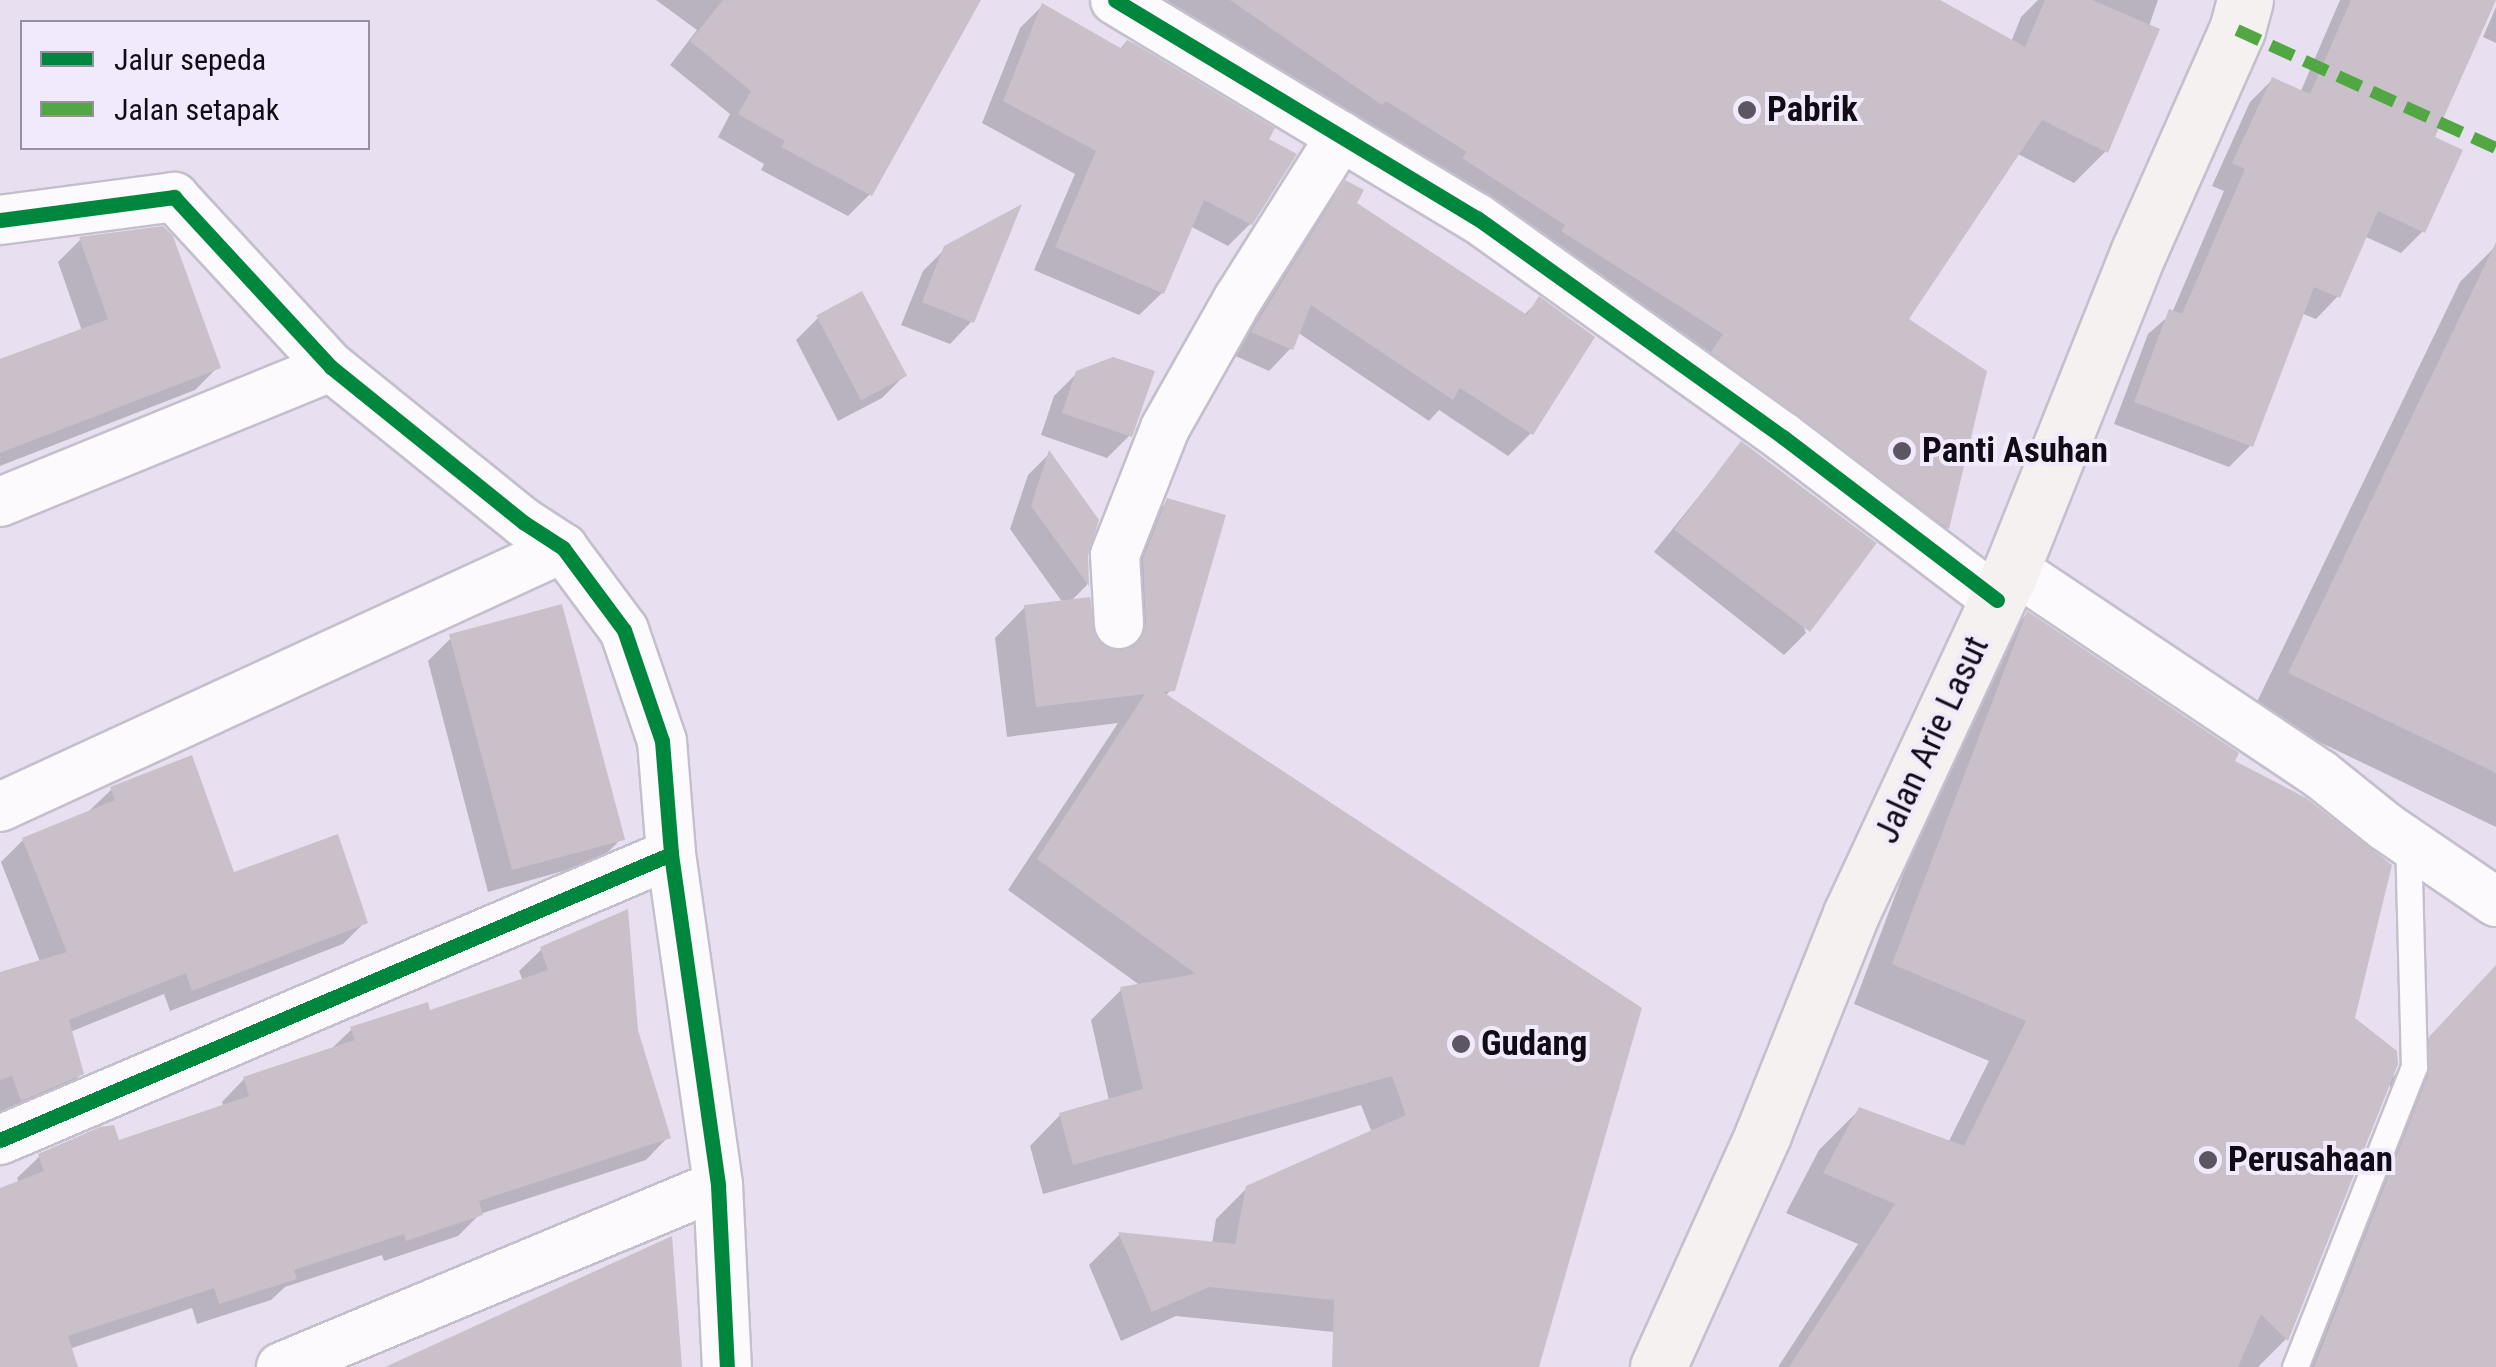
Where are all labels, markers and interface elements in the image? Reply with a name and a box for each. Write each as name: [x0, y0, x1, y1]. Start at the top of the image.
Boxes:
legend: [20, 20, 370, 150]
text: Jalur sepeda: [114, 42, 266, 77]
place label: Pabrik: [1767, 89, 1858, 131]
text: Jalan setapak: [114, 92, 279, 127]
marker: Pabrik: [1736, 99, 1758, 121]
place label: Panti Asuhan: [1922, 430, 2108, 472]
marker: Panti Asuhan: [1891, 440, 1913, 462]
street label: Jalan Arie Lasut: [1866, 630, 1998, 850]
place label: Gudang: [1481, 1023, 1587, 1065]
marker: Gudang: [1450, 1033, 1472, 1055]
place label: Perusahaan: [2228, 1139, 2393, 1181]
marker: Perusahaan: [2197, 1149, 2219, 1171]

